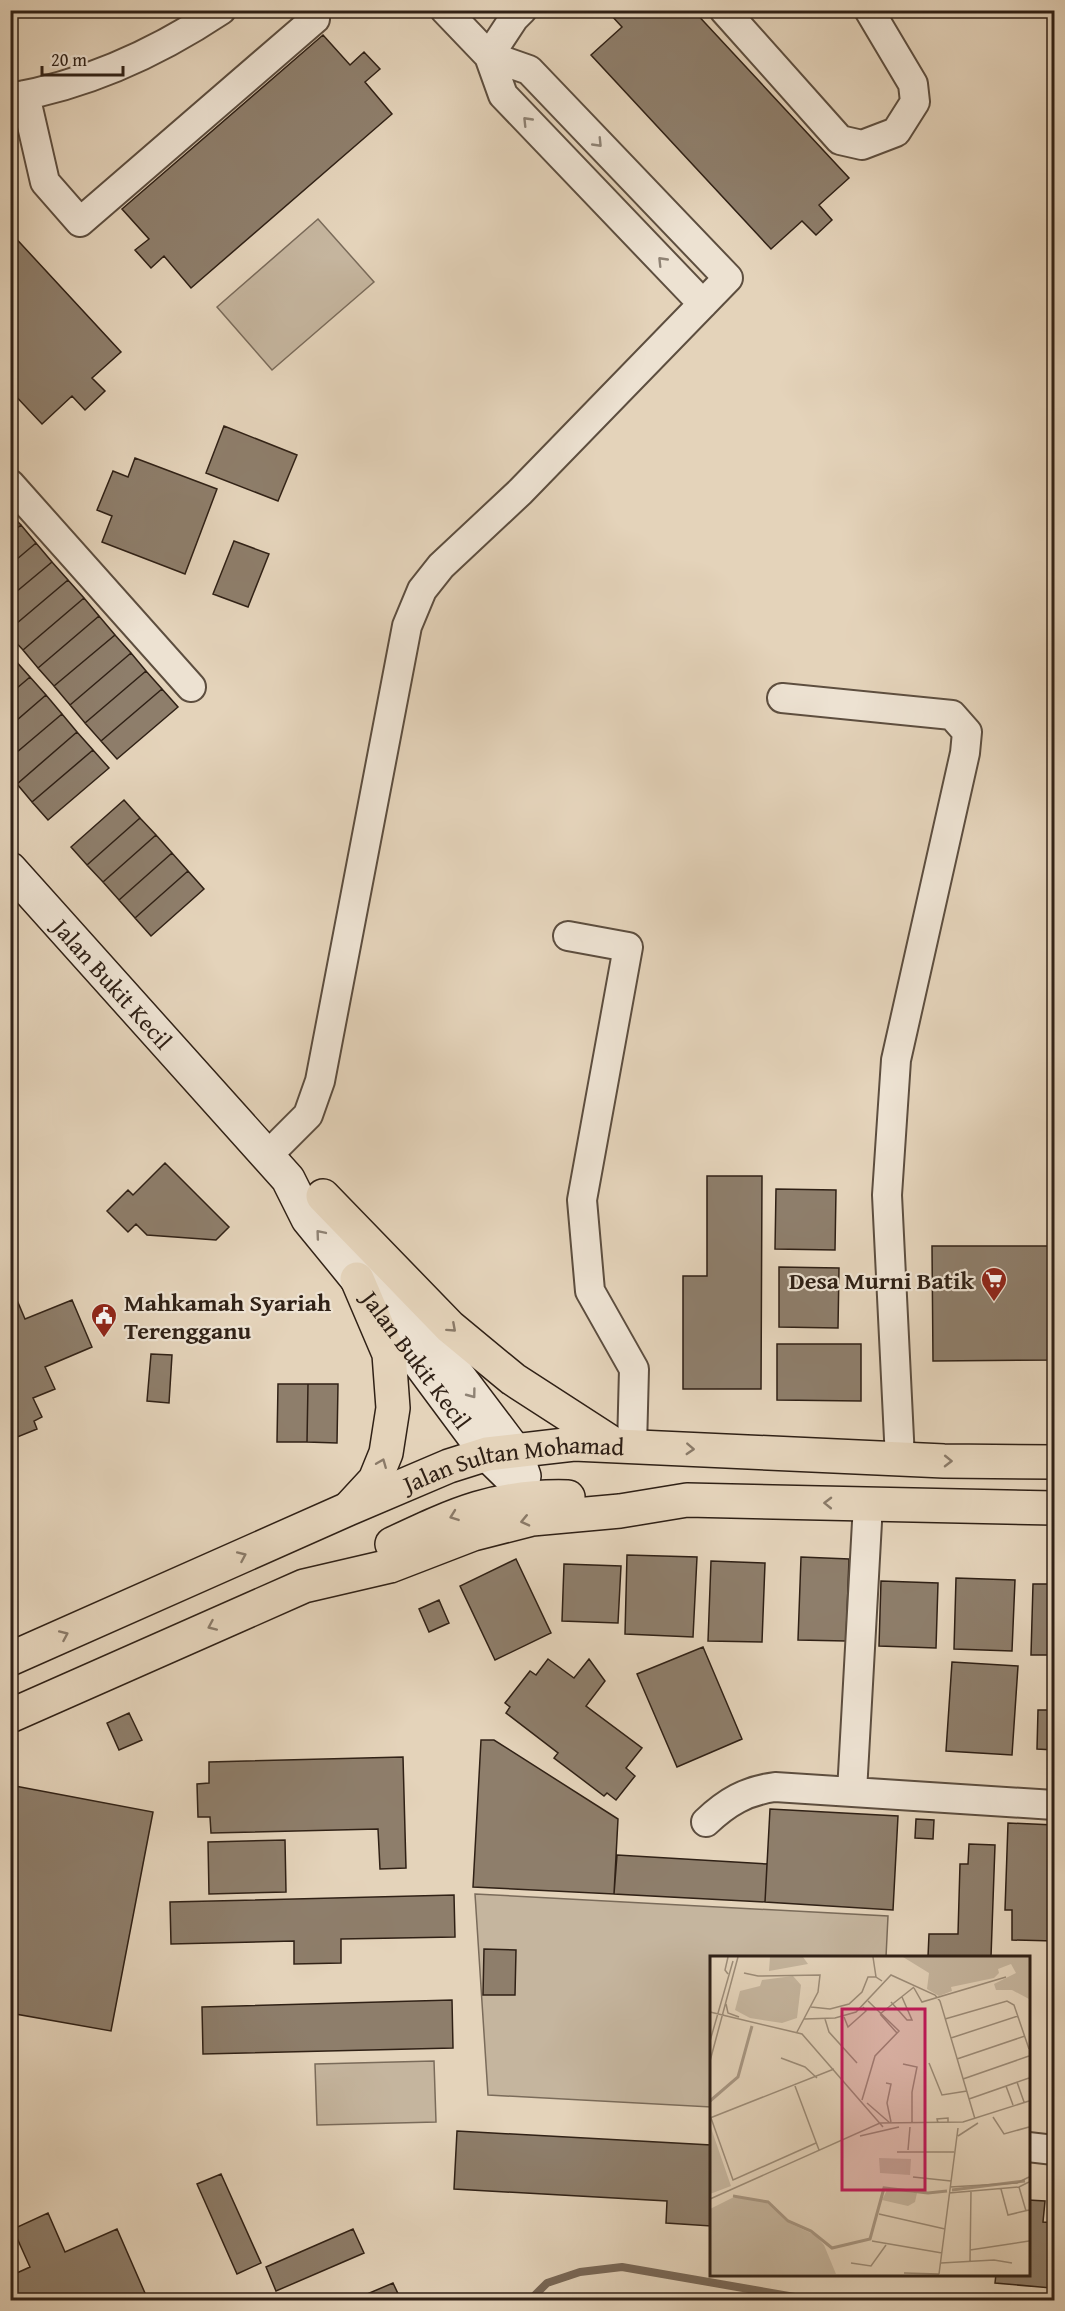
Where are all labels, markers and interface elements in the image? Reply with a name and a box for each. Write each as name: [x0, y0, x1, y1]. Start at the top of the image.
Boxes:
scale bar: [42, 39, 123, 77]
text: 20 m: [51, 46, 87, 73]
one-way arrow: [524, 117, 535, 128]
one-way arrow: [591, 136, 602, 147]
one-way arrow: [658, 258, 669, 268]
street label: Jalan Bukit Kecil: [43, 908, 181, 1057]
one-way arrow: [316, 1230, 327, 1241]
place label: Desa Murni Batik: [789, 1263, 974, 1298]
supermarket icon: Desa Murni Batik: [979, 1265, 1009, 1303]
street label: Jalan Bukit Kecil: [352, 1281, 480, 1436]
place label: Mahkamah Syariah Terengganu: [124, 1285, 331, 1348]
public building icon: Mahkamah Syariah Terengganu: [89, 1301, 119, 1339]
one-way arrow: [445, 1321, 456, 1332]
one-way arrow: [465, 1387, 476, 1398]
street label: Jalan Sultan Mohamad: [395, 1426, 625, 1502]
one-way arrow: [686, 1443, 695, 1456]
one-way arrow: [944, 1455, 953, 1467]
one-way arrow: [375, 1458, 387, 1469]
one-way arrow: [824, 1497, 833, 1509]
one-way arrow: [449, 1509, 459, 1522]
one-way arrow: [520, 1514, 530, 1527]
one-way arrow: [236, 1551, 247, 1563]
one-way arrow: [207, 1619, 218, 1631]
one-way arrow: [58, 1631, 69, 1643]
inset map: [710, 1956, 1029, 2275]

